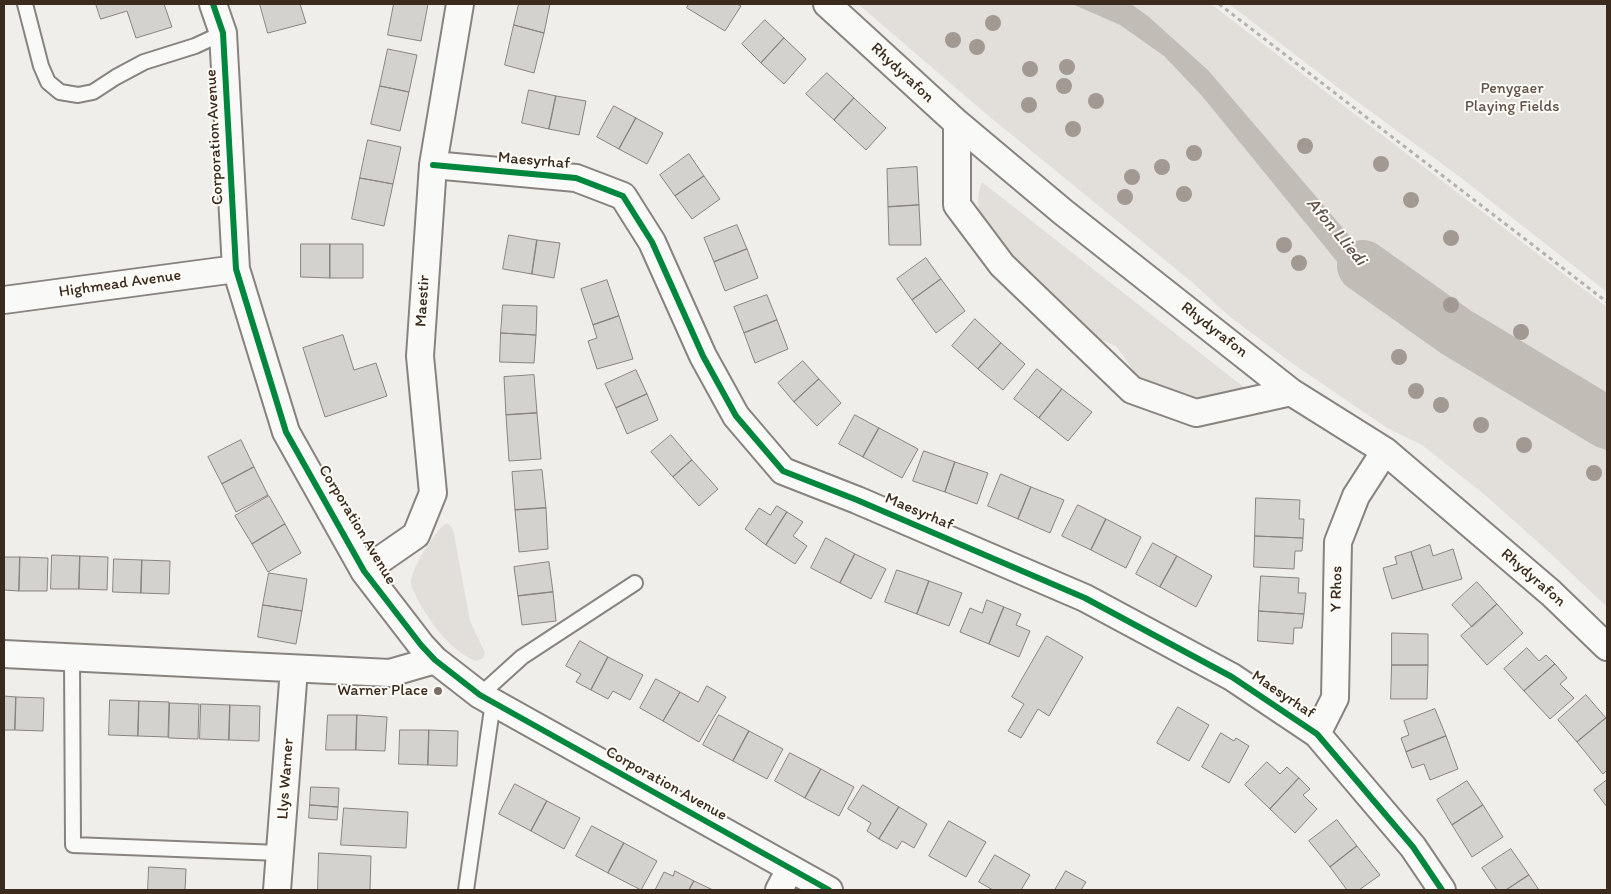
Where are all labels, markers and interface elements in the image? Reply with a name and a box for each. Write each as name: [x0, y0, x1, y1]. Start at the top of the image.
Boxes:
street label: Rhydyrafon: [866, 39, 938, 107]
street label: Corporation Avenue: [202, 69, 228, 205]
park label: Penygaer Playing Fields: [1465, 79, 1559, 117]
street label: Maesyrhaf: [497, 148, 571, 174]
water label: Afon Lliedi: [1301, 194, 1371, 270]
street label: Highmead Avenue: [58, 266, 182, 302]
street label: Maestir: [412, 274, 434, 328]
street label: Rhydyrafon: [1177, 298, 1251, 362]
street label: Corporation Avenue: [314, 462, 400, 588]
street label: Maesyrhaf: [882, 489, 956, 535]
street label: Rhydyrafon: [1497, 545, 1569, 611]
street label: Y Rhos: [1327, 566, 1347, 612]
street label: Maesyrhaf: [1248, 667, 1318, 723]
place label: Warner Place: [337, 681, 428, 701]
marker: Warner Place: [432, 685, 444, 697]
street label: Llys Warner: [274, 738, 298, 820]
street label: Corporation Avenue: [602, 743, 730, 825]

